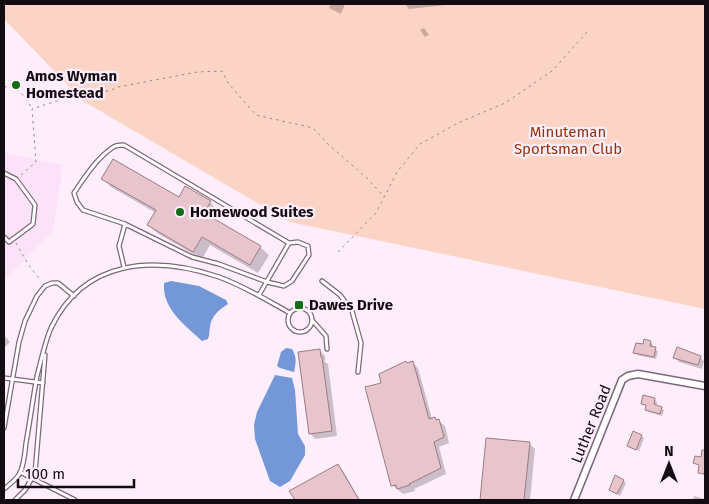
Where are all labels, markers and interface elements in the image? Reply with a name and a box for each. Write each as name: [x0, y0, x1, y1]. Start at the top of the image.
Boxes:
place label: Amos Wyman Homestead: [25, 67, 117, 102]
marker: Amos Wyman Homestead: [10, 79, 22, 91]
park label: Minuteman Sportsman Club: [514, 123, 622, 158]
place label: Homewood Suites: [190, 203, 313, 221]
marker: Homewood Suites: [174, 206, 186, 218]
place label: Dawes Drive: [309, 296, 393, 314]
marker: Dawes Drive: [293, 299, 305, 311]
street label: Luther Road: [567, 382, 615, 466]
north arrow: [644, 439, 694, 489]
text: N: [664, 443, 674, 460]
scale bar: [18, 456, 134, 488]
text: 100 m: [25, 465, 65, 483]

